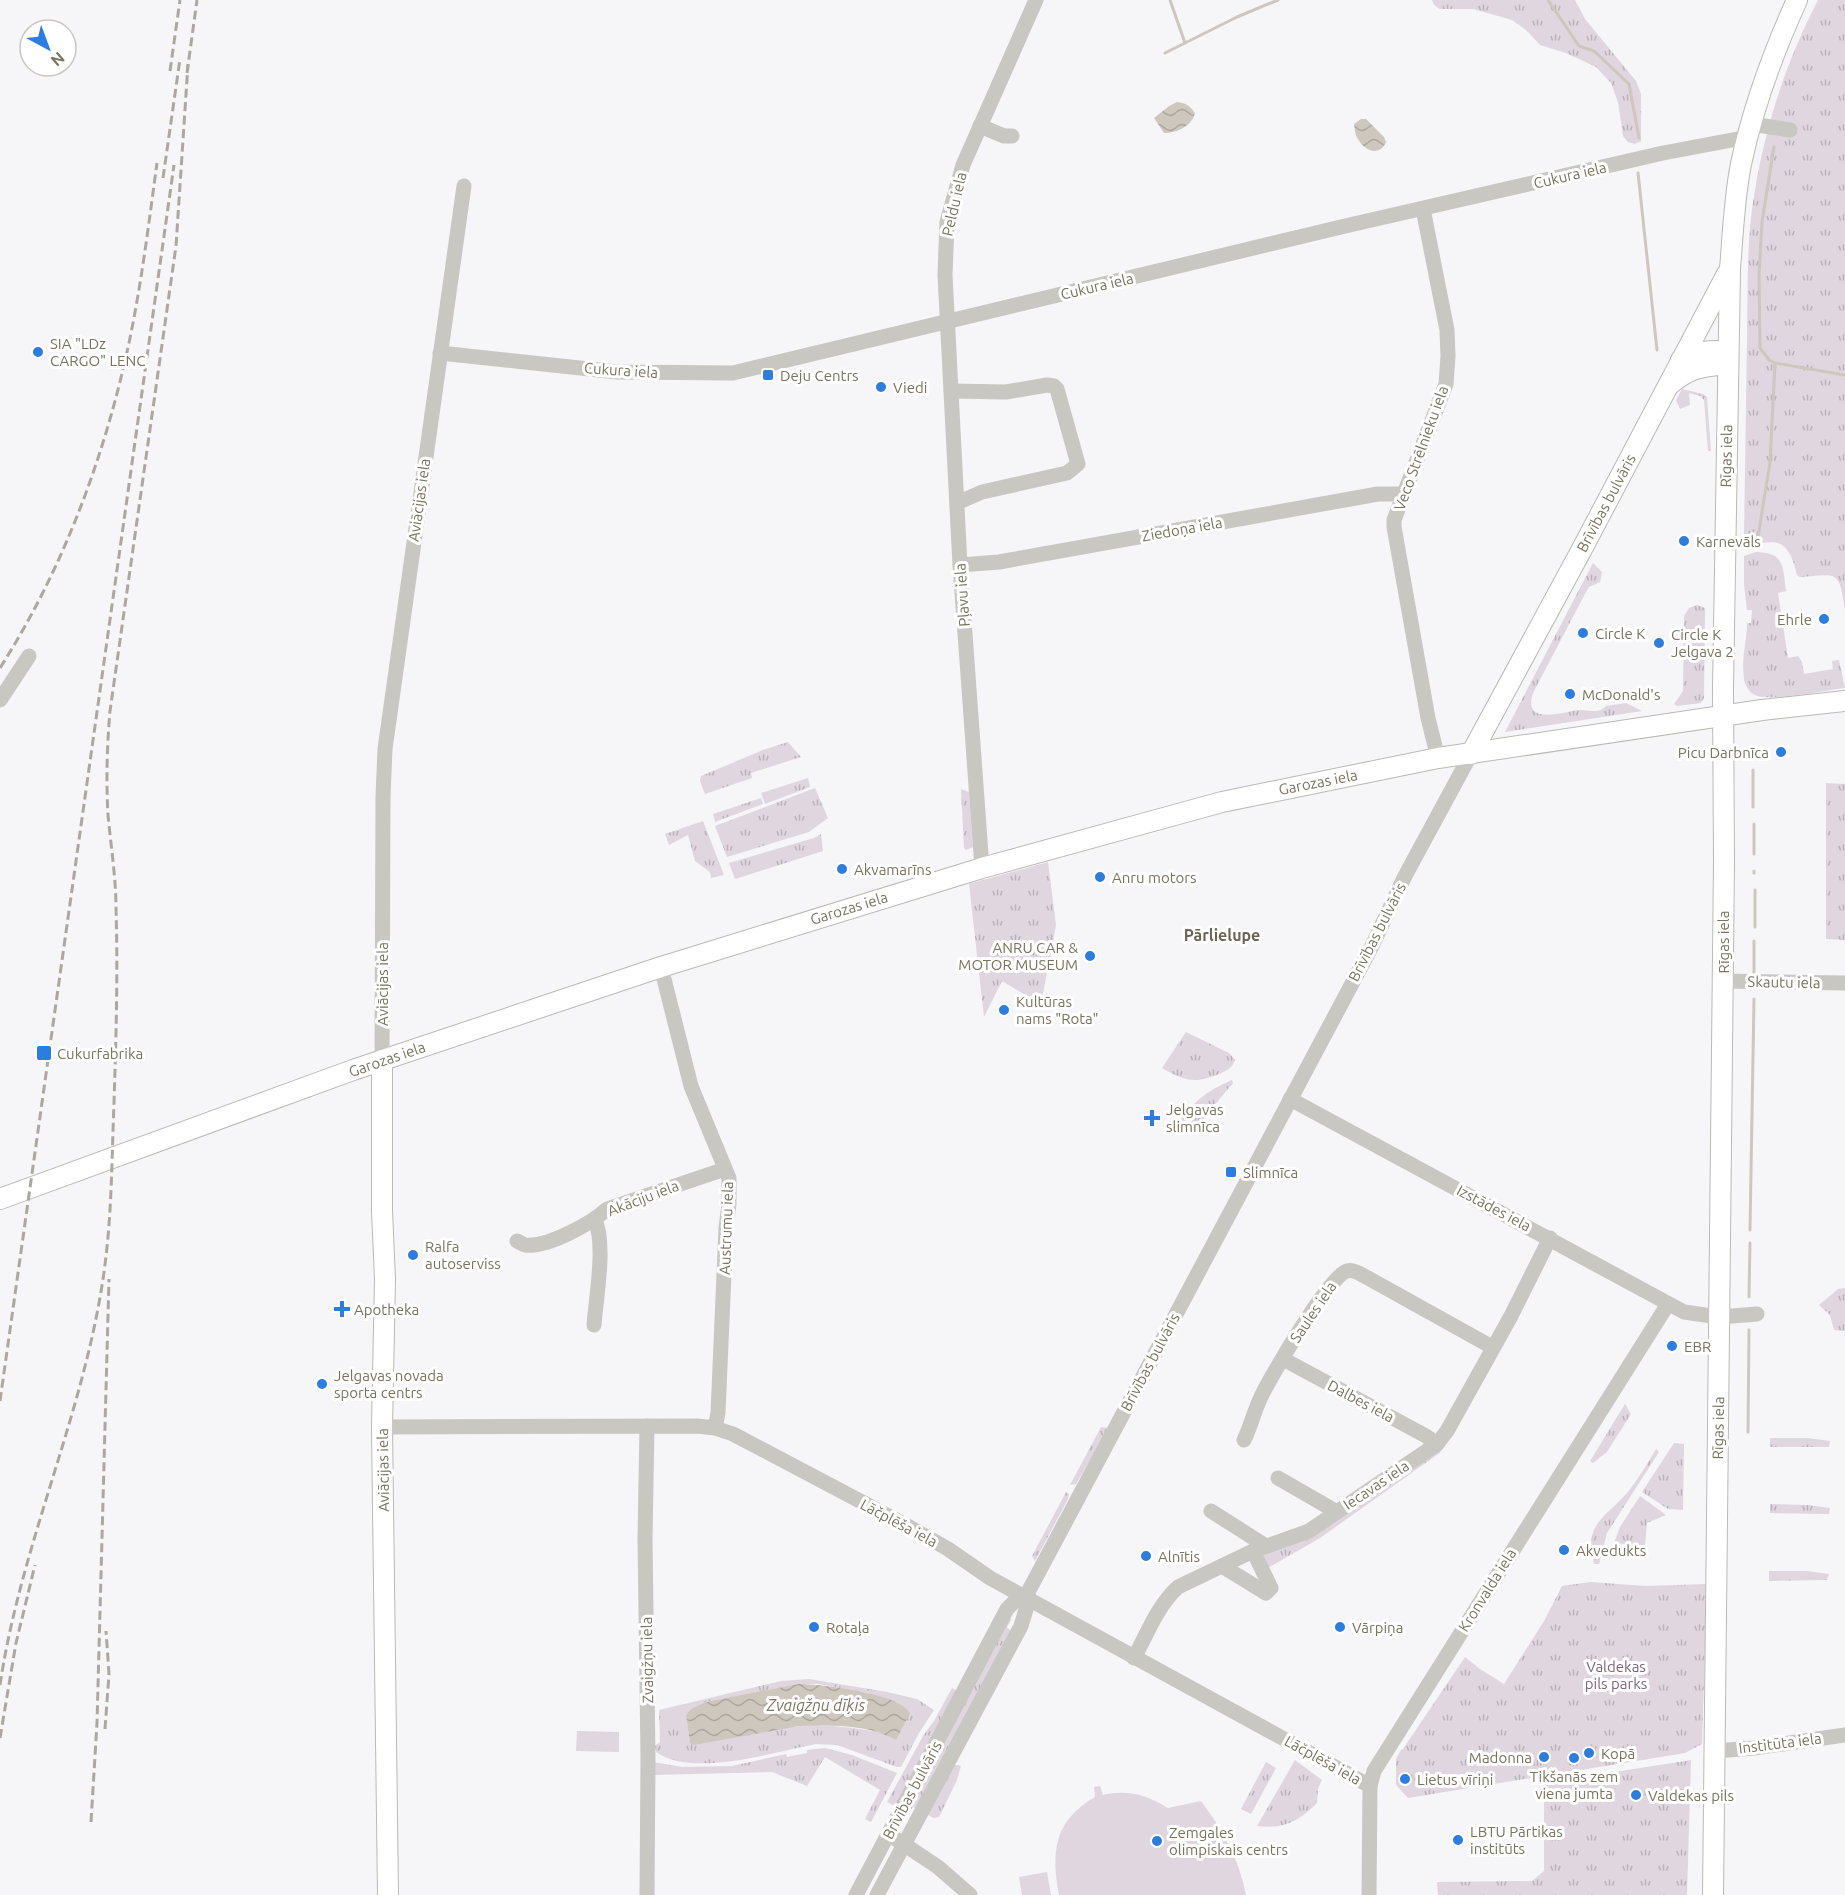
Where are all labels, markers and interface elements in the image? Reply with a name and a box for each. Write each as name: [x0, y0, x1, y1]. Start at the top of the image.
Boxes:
north arrow: [18, 18, 78, 78]
text: N: [47, 49, 68, 70]
street label: Cukura iela: [1532, 158, 1608, 192]
street label: Peldu iela: [938, 170, 970, 238]
street label: Cukura iela: [1059, 269, 1135, 303]
place label: SIA "LDz CARGO" LENC: [50, 335, 145, 369]
marker: SIA "LDz CARGO" LENC: [31, 345, 45, 359]
street label: Cukura iela: [583, 359, 659, 381]
place label: Deju Centrs: [780, 367, 859, 384]
marker: Deju Centrs: [761, 368, 775, 382]
place label: Viedi: [893, 379, 927, 396]
marker: Viedi: [874, 380, 888, 394]
street label: Veco Strēlnieku iela: [1390, 383, 1452, 513]
street label: Rīgas iela: [1717, 424, 1735, 488]
street label: Brīvības bulvāris: [1573, 451, 1639, 555]
street label: Aviācijas iela: [405, 457, 433, 543]
street label: Ziedoņa iela: [1140, 514, 1224, 544]
place label: Karnevāls: [1696, 533, 1761, 550]
marker: Karnevāls: [1677, 534, 1691, 548]
street label: Pļavu iela: [951, 563, 973, 627]
place label: Ehrle: [1777, 611, 1812, 628]
marker: Ehrle: [1817, 612, 1831, 626]
place label: Circle K: [1595, 625, 1645, 642]
marker: Circle K: [1576, 626, 1590, 640]
place label: Circle K Jelgava 2: [1671, 626, 1734, 660]
marker: Circle K Jelgava 2: [1652, 636, 1666, 650]
place label: McDonald's: [1582, 686, 1660, 703]
marker: McDonald's: [1563, 687, 1577, 701]
place label: Picu Darbnīca: [1678, 744, 1769, 761]
marker: Picu Darbnīca: [1774, 745, 1788, 759]
street label: Garozas iela: [1277, 766, 1359, 798]
place label: Akvamarīns: [854, 861, 931, 878]
marker: Akvamarīns: [835, 862, 849, 876]
place label: Anru motors: [1112, 869, 1197, 886]
marker: Anru motors: [1093, 870, 1107, 884]
street label: Brīvības bulvāris: [1345, 880, 1409, 984]
street label: Garozas iela: [808, 888, 890, 928]
street label: Rīgas iela: [1715, 911, 1732, 973]
district label: Pārlielupe: [1184, 926, 1260, 944]
place label: ANRU CAR & MOTOR MUSEUM: [958, 939, 1078, 973]
street label: Aviācijas iela: [374, 942, 391, 1026]
marker: ANRU CAR & MOTOR MUSEUM: [1083, 949, 1097, 963]
street label: Skautu iela: [1747, 973, 1821, 991]
place label: Kultūras nams "Rota": [1016, 993, 1099, 1027]
marker: Kultūras nams "Rota": [997, 1003, 1011, 1017]
street label: Garozas iela: [346, 1038, 428, 1080]
marker: Cukurfabrika: [35, 1044, 53, 1062]
place label: Cukurfabrika: [57, 1045, 143, 1062]
place label: Jelgavas slimnīca: [1166, 1101, 1223, 1135]
marker: Jelgavas slimnīca: [1143, 1109, 1161, 1127]
place label: Slimnīca: [1243, 1164, 1298, 1181]
marker: Slimnīca: [1224, 1165, 1238, 1179]
street label: Akāciju iela: [605, 1177, 681, 1219]
street label: Austrumu iela: [716, 1181, 736, 1275]
street label: Izstādes iela: [1454, 1181, 1534, 1235]
place label: Ralfa autoserviss: [425, 1238, 501, 1272]
marker: Ralfa autoserviss: [406, 1248, 420, 1262]
street label: Saules iela: [1286, 1278, 1340, 1346]
place label: Apotheka: [354, 1301, 419, 1318]
marker: Apotheka: [335, 1302, 349, 1316]
street label: Brīvības bulvāris: [1117, 1310, 1183, 1414]
place label: EBR: [1684, 1338, 1711, 1355]
marker: EBR: [1665, 1339, 1679, 1353]
place label: Jelgavas novada sporta centrs: [334, 1367, 444, 1401]
street label: Dalbes iela: [1325, 1376, 1397, 1426]
marker: Jelgavas novada sporta centrs: [315, 1377, 329, 1391]
street label: Rīgas iela: [1709, 1396, 1727, 1460]
street label: Aviācijas iela: [374, 1428, 392, 1512]
street label: Iecavas iela: [1340, 1457, 1412, 1513]
street label: Lāčplēša iela: [858, 1496, 940, 1550]
place label: Akvedukts: [1576, 1542, 1646, 1559]
marker: Akvedukts: [1557, 1543, 1571, 1557]
street label: Kronvalda iela: [1455, 1545, 1519, 1635]
place label: Alnītis: [1158, 1548, 1200, 1565]
marker: Alnītis: [1139, 1549, 1153, 1563]
street label: Zvaigžņu iela: [638, 1617, 656, 1703]
place label: Rotaļa: [826, 1619, 869, 1636]
place label: Vārpiņa: [1352, 1619, 1403, 1636]
marker: Rotaļa: [807, 1620, 821, 1634]
marker: Vārpiņa: [1333, 1620, 1347, 1634]
park label: Valdekas pils parks: [1585, 1658, 1647, 1692]
water label: Zvaigžņu dīķis: [766, 1696, 865, 1714]
street label: Institūta iela: [1738, 1729, 1822, 1757]
street label: Lāčplēša iela: [1282, 1732, 1364, 1788]
street label: Brīvības bulvāris: [879, 1738, 945, 1842]
place label: Kopā: [1601, 1745, 1635, 1762]
marker: Kopā: [1582, 1746, 1596, 1760]
place label: Madonna: [1469, 1749, 1532, 1766]
marker: Madonna: [1537, 1750, 1551, 1764]
marker: Tikšanās zem viena jumta: [1567, 1751, 1581, 1765]
place label: Tikšanās zem viena jumta: [1530, 1768, 1618, 1802]
place label: Lietus vīriņi: [1417, 1771, 1493, 1788]
marker: Lietus vīriņi: [1398, 1772, 1412, 1786]
place label: Valdekas pils: [1648, 1787, 1734, 1804]
marker: Valdekas pils: [1629, 1788, 1643, 1802]
place label: LBTU Pārtikas institūts: [1470, 1823, 1563, 1857]
place label: Zemgales olimpiskais centrs: [1169, 1824, 1288, 1858]
marker: LBTU Pārtikas institūts: [1451, 1833, 1465, 1847]
marker: Zemgales olimpiskais centrs: [1150, 1834, 1164, 1848]

